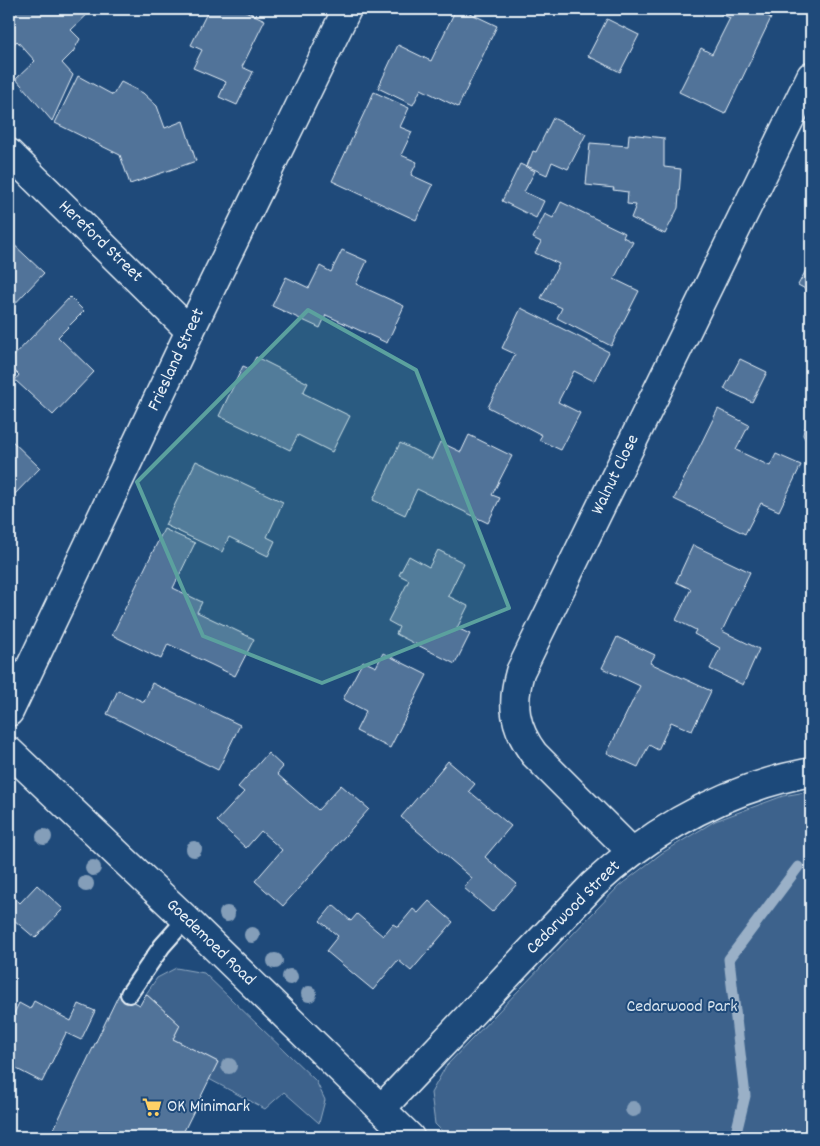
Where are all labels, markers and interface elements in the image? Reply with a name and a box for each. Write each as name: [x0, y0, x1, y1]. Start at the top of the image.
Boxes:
street label: Hereford Street: [52, 195, 148, 289]
street label: Friesland Street: [142, 304, 212, 416]
street label: Walnut Close: [586, 431, 646, 519]
street label: Cedarwood Street: [521, 855, 627, 961]
street label: Goedemoed Road: [160, 894, 260, 992]
park label: Cedarwood Park: [626, 995, 738, 1020]
place label: OK Minimark: [167, 1095, 250, 1120]
supermarket icon: OK Minimark: [141, 1096, 163, 1118]

